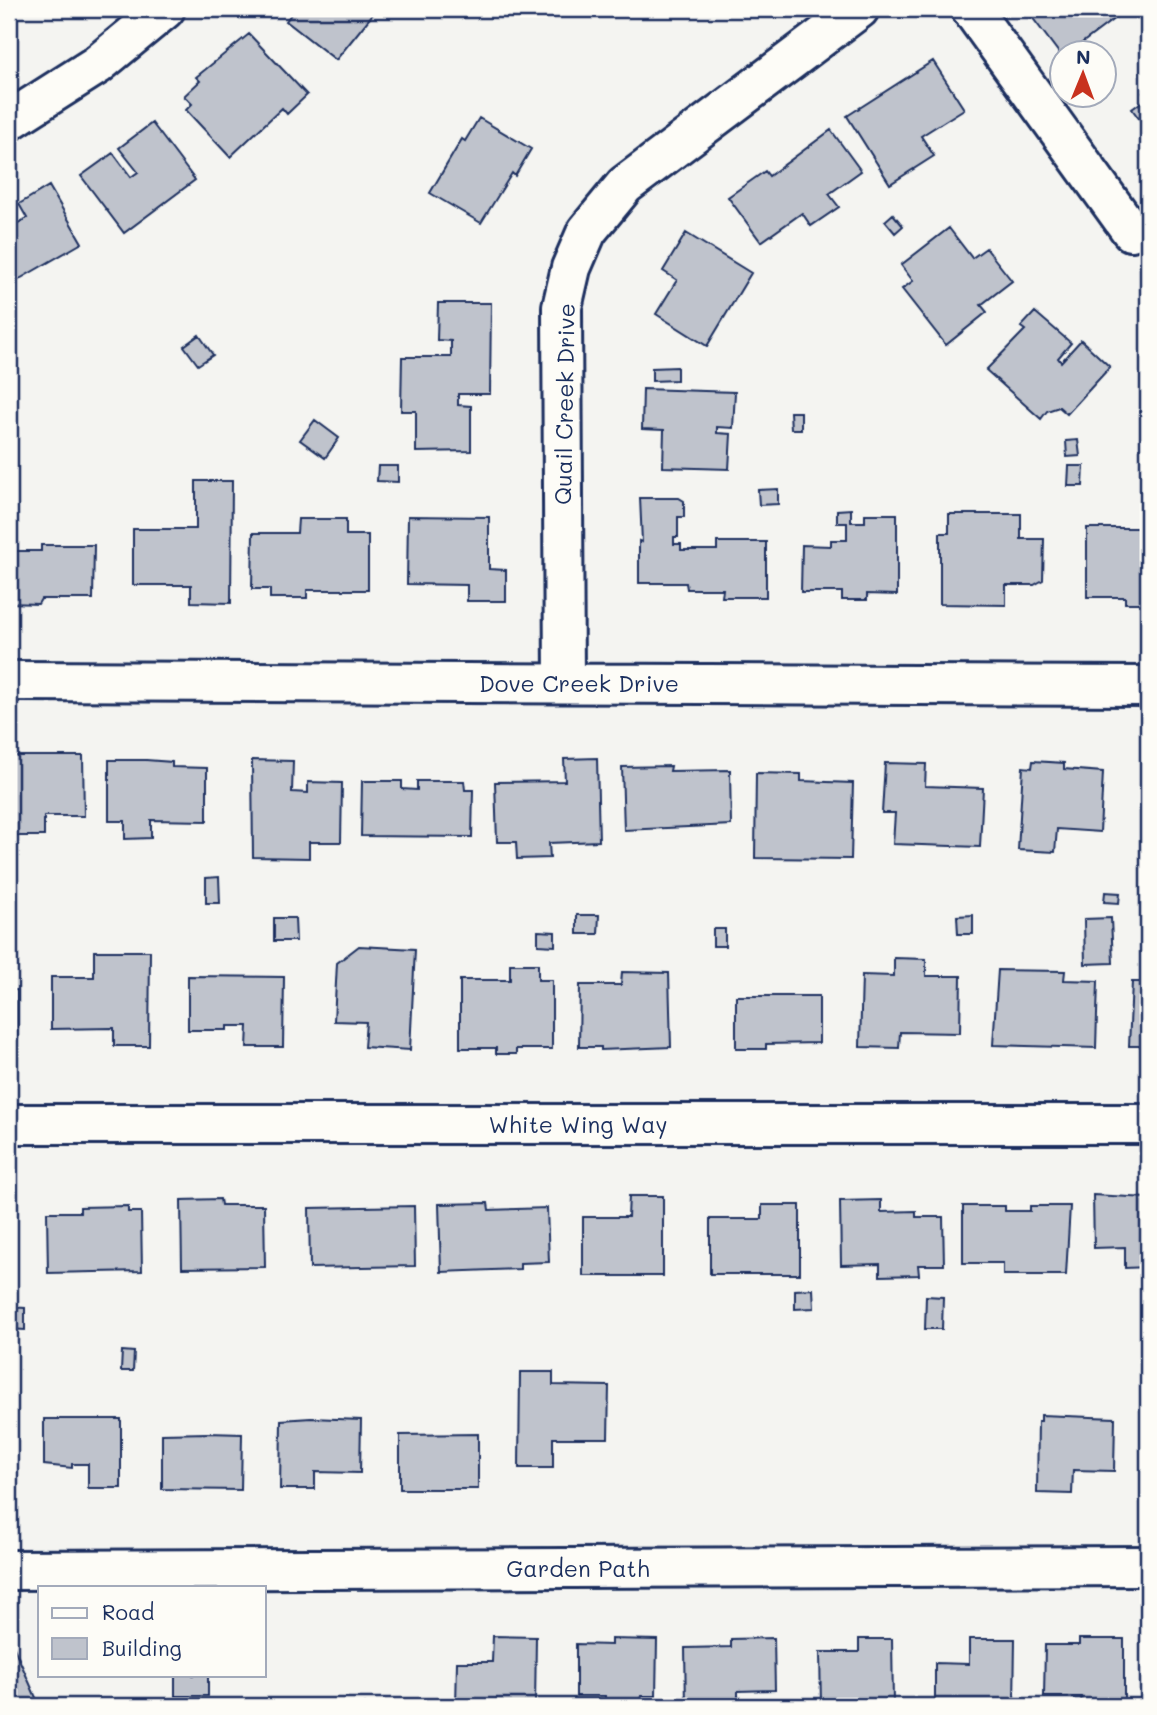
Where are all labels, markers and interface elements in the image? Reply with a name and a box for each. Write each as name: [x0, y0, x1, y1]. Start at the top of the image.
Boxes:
north arrow: [1048, 38, 1118, 108]
text: N: [1076, 44, 1091, 69]
street label: Quail Creek Drive: [547, 303, 581, 505]
street label: Dove Creek Drive: [479, 668, 679, 698]
street label: White Wing Way: [488, 1109, 668, 1139]
street label: Garden Path: [506, 1553, 650, 1583]
legend: [38, 1586, 266, 1676]
text: Road: [102, 1598, 154, 1625]
text: Building: [102, 1634, 182, 1661]

